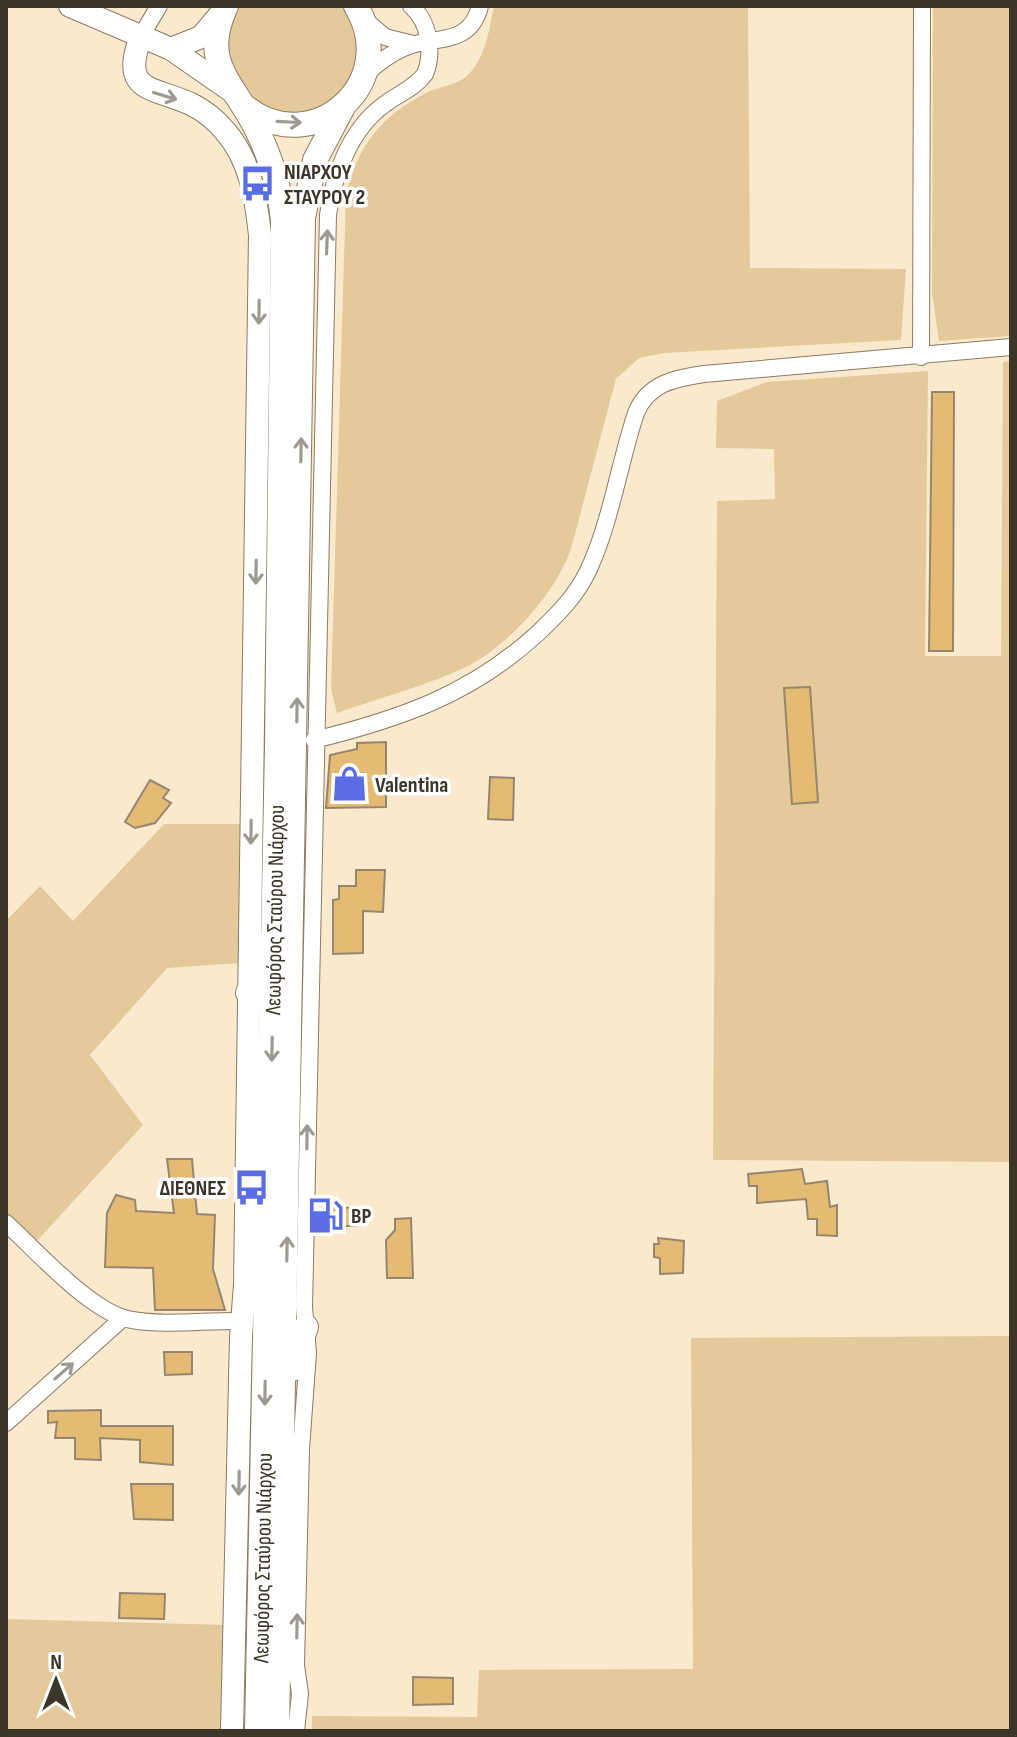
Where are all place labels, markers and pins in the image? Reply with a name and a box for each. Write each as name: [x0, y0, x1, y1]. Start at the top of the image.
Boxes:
place label: ΝΙΑΡΧΟΥ ΣΤΑΥΡΟΥ 2: [284, 159, 365, 211]
bus stop icon: ΝΙΑΡΧΟΥ ΣΤΑΥΡΟΥ 2: [239, 165, 277, 203]
shop icon: Valentina: [330, 765, 368, 803]
place label: Valentina: [375, 772, 448, 799]
bus stop icon: ΔΙΕΘΝΕΣ: [233, 1168, 271, 1206]
place label: ΔΙΕΘΝΕΣ: [160, 1175, 226, 1202]
fuel station icon: BP: [306, 1196, 344, 1234]
place label: BP: [351, 1203, 371, 1230]

